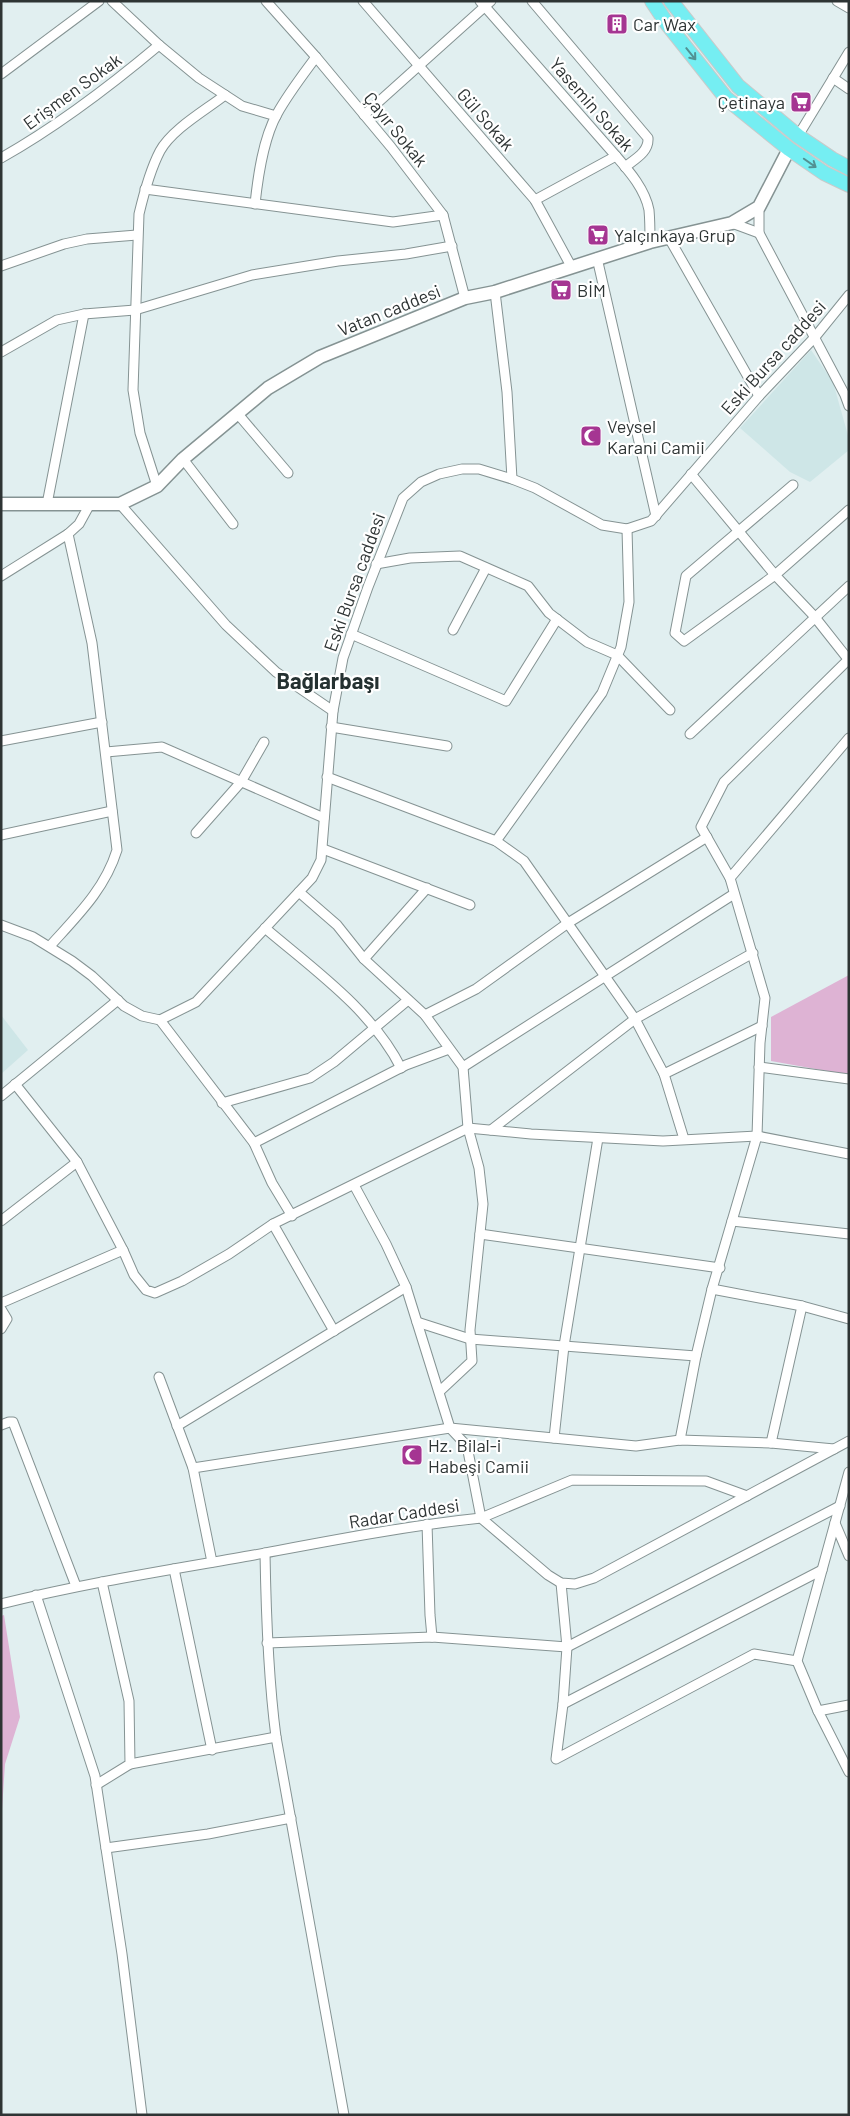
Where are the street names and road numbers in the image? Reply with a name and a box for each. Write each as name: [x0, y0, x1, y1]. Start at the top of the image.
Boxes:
street label: Erişmen Sokak: [19, 48, 125, 134]
street label: Yasemin Sokak: [545, 53, 639, 155]
street label: Gül Sokak: [453, 83, 519, 155]
street label: Çayır Sokak: [359, 87, 433, 171]
street label: Vatan caddesi: [334, 279, 444, 341]
street label: Eski Bursa caddesi: [716, 295, 830, 419]
street label: Eski Bursa caddesi: [319, 510, 389, 654]
street label: Radar Caddesi: [347, 1493, 461, 1533]

